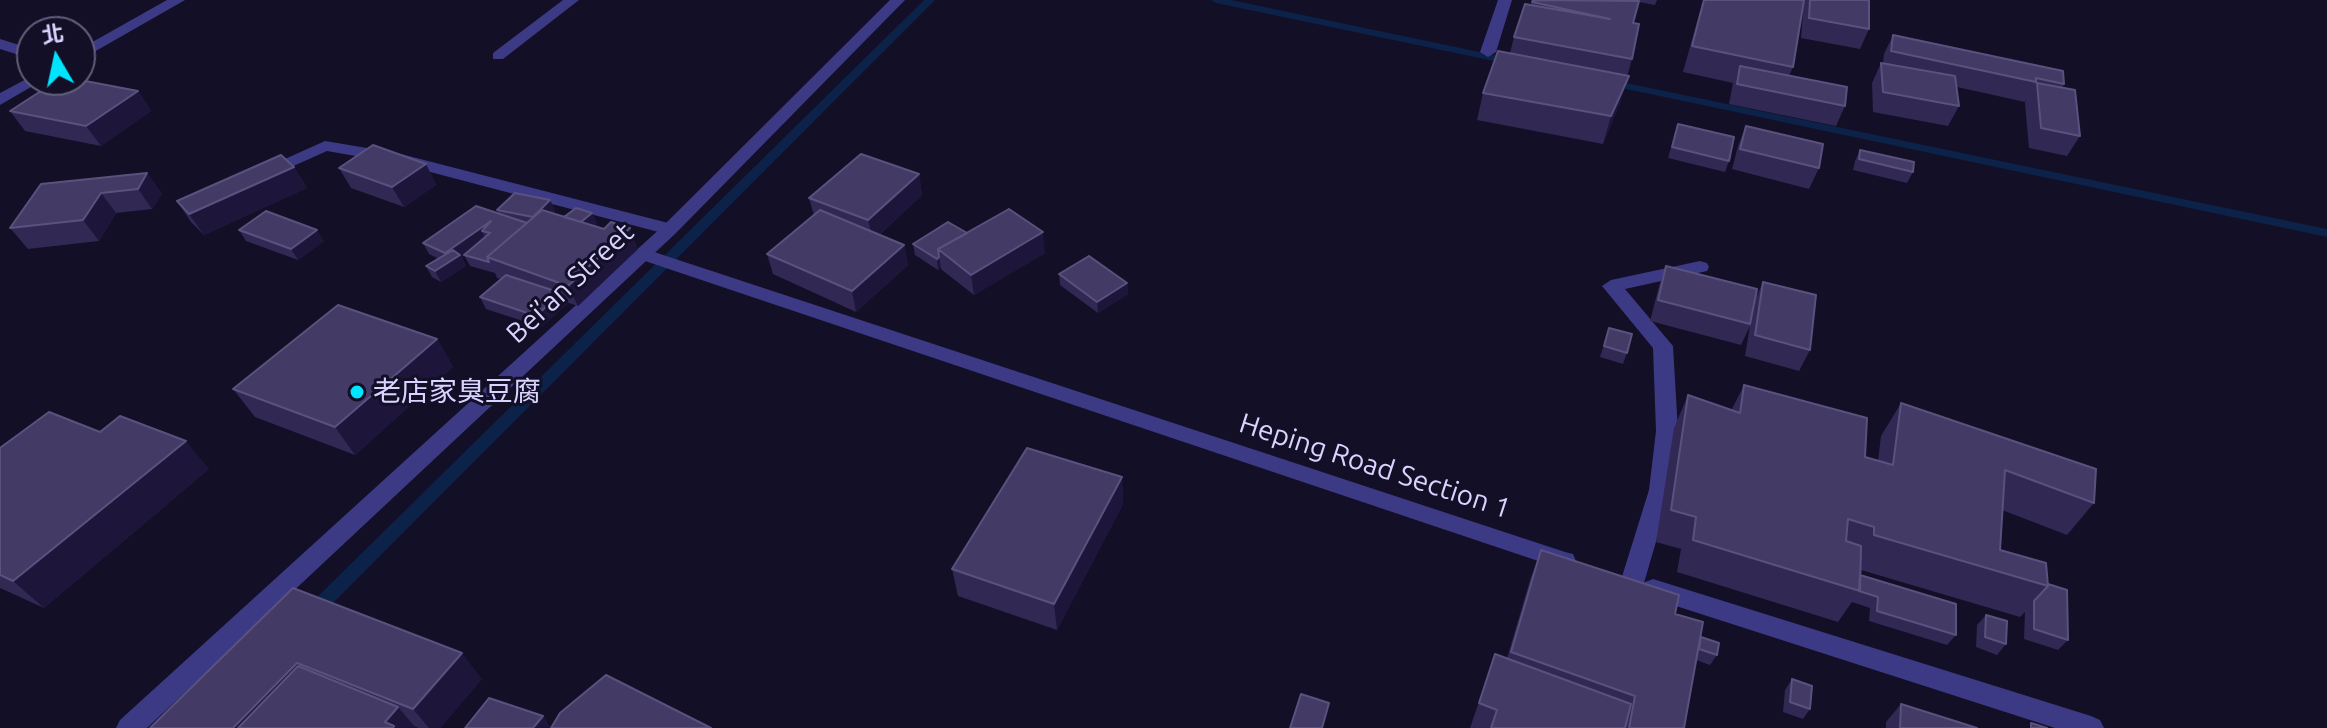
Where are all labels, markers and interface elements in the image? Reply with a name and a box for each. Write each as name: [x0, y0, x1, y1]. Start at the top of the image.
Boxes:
north arrow: [16, 16, 96, 96]
text: 北: [40, 20, 65, 48]
street label: Bei’an Street: [500, 216, 640, 350]
place label: 老店家臭豆腐: [373, 375, 541, 409]
marker: 老店家臭豆腐: [348, 383, 366, 401]
street label: Heping Road Section 1: [1235, 406, 1515, 526]

